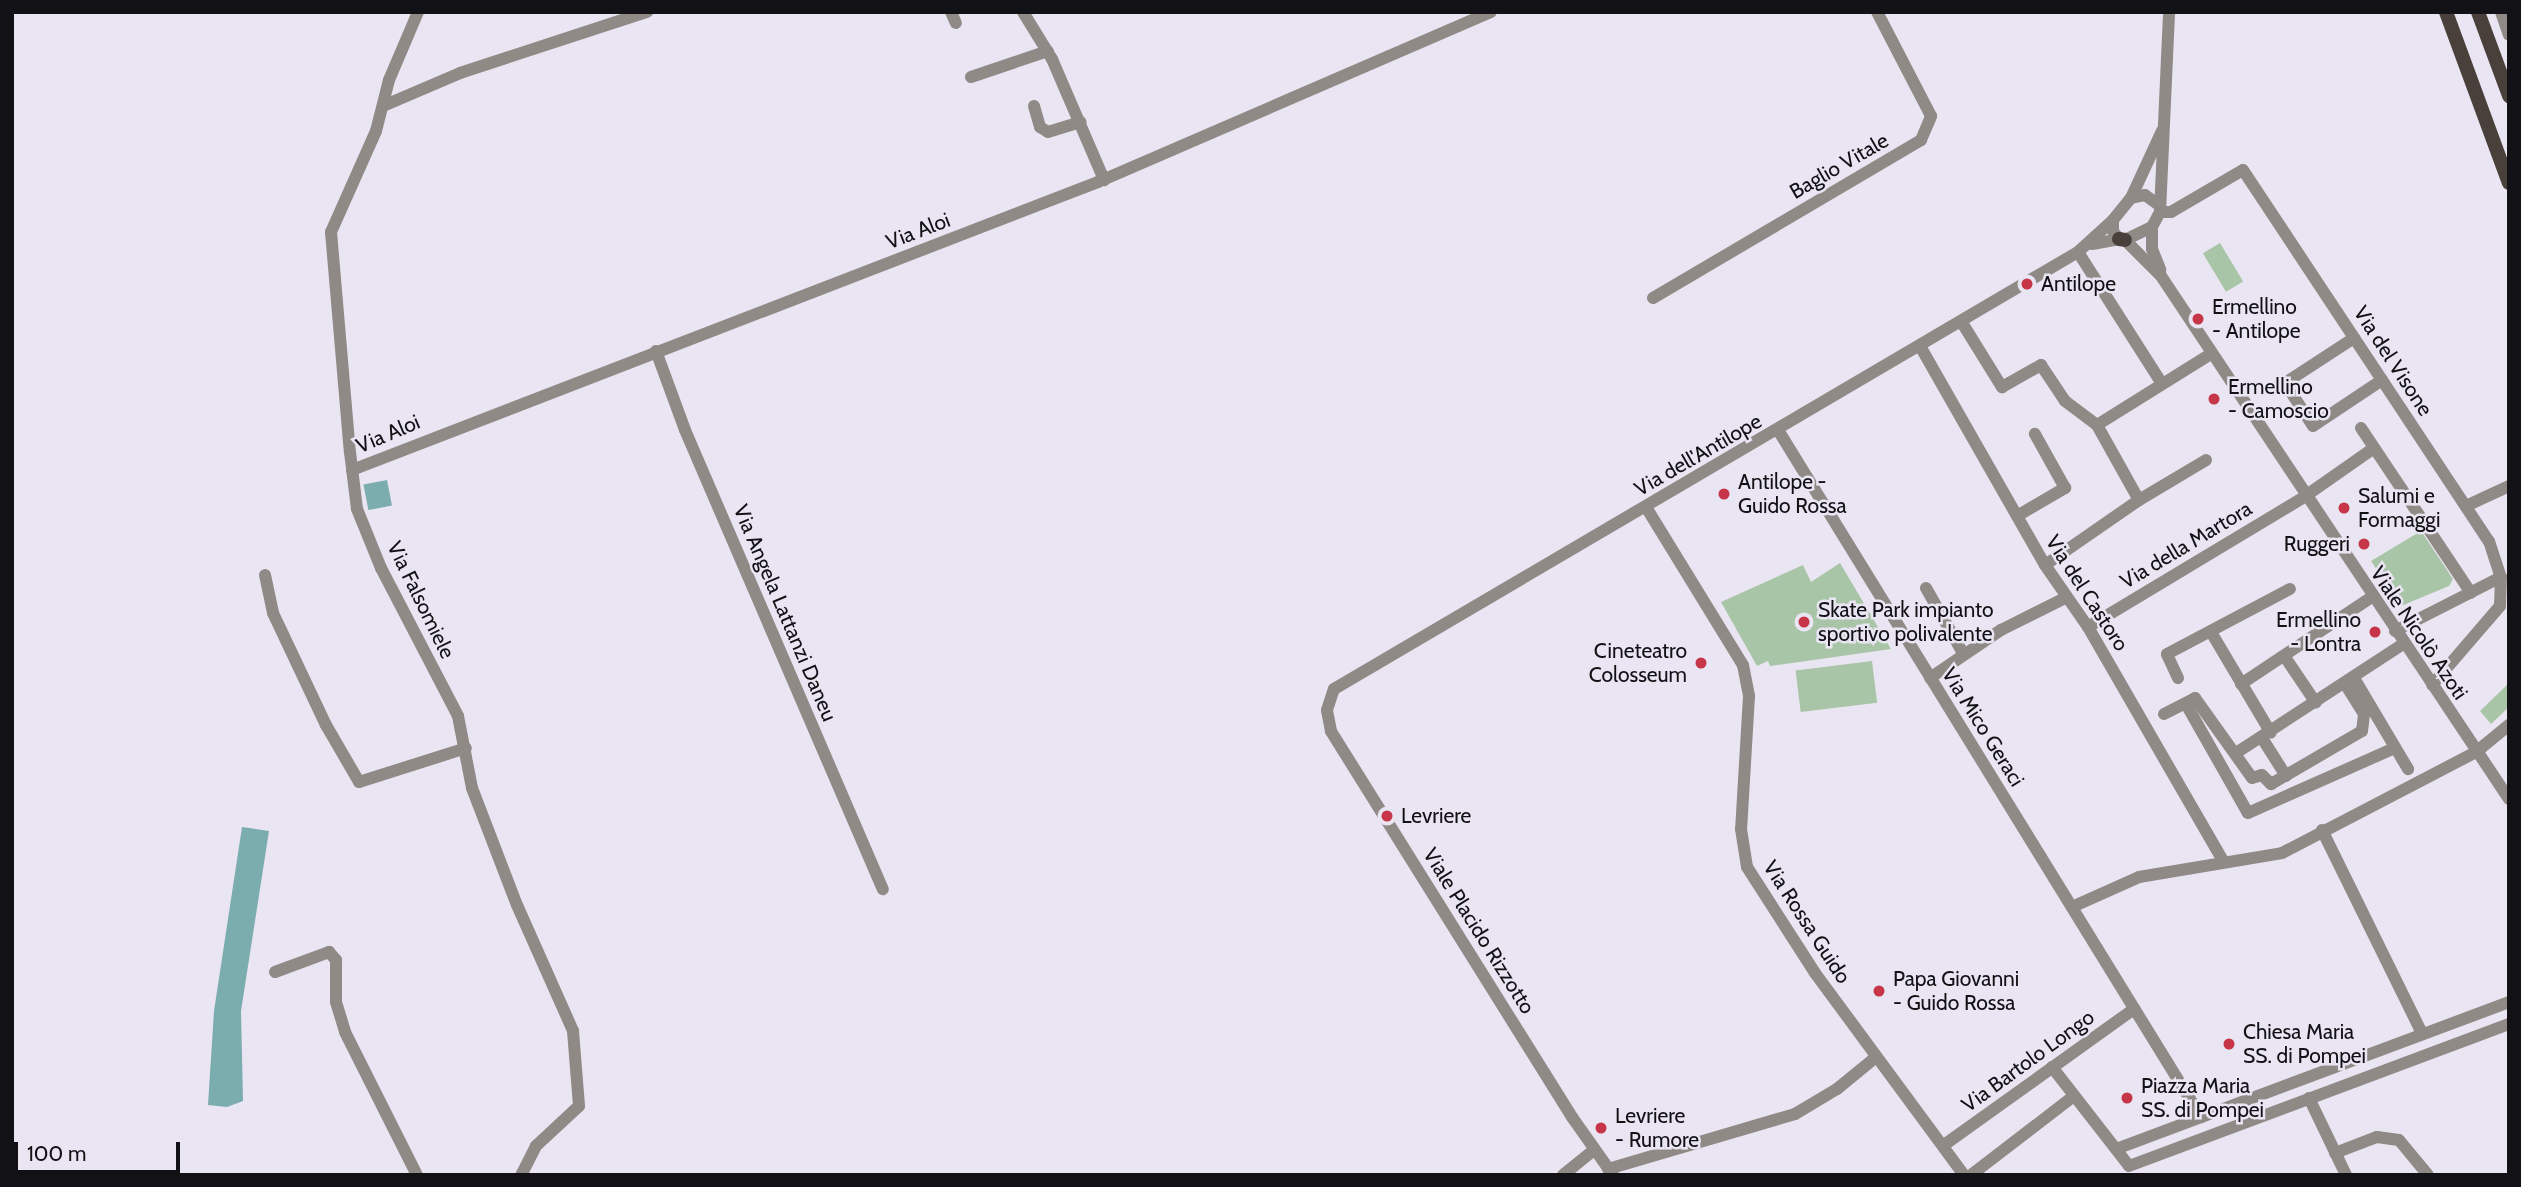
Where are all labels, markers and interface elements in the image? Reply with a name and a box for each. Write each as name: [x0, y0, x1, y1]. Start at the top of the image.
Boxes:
street label: Baglio Vitale: [1785, 128, 1893, 204]
street label: Via Aloi: [882, 207, 954, 255]
place label: Antilope: [2041, 271, 2116, 297]
marker: Antilope: [2019, 276, 2035, 292]
place label: Ermellino - Antilope: [2212, 294, 2301, 344]
street label: Via del Visone: [2348, 301, 2438, 421]
marker: Ermellino - Antilope: [2190, 311, 2206, 327]
place label: Ermellino - Camoscio: [2228, 374, 2329, 424]
marker: Ermellino - Camoscio: [2206, 391, 2222, 407]
street label: Via dell'Antilope: [1630, 408, 1766, 502]
street label: Via Aloi: [352, 409, 424, 459]
place label: Antilope - Guido Rossa: [1738, 469, 1847, 519]
place label: Salumi e Formaggi: [2358, 483, 2441, 533]
marker: Antilope - Guido Rossa: [1716, 486, 1732, 502]
street label: Via della Martora: [2116, 496, 2256, 594]
marker: Salumi e Formaggi: [2336, 500, 2352, 516]
street label: Via Angela Lattanzi Daneu: [728, 501, 842, 725]
street label: Via del Castoro: [2040, 530, 2134, 656]
place label: Ruggeri: [2284, 531, 2350, 557]
marker: Ruggeri: [2356, 536, 2372, 552]
street label: Via Falsomiele: [382, 537, 460, 663]
street label: Viale Nicolò Azoti: [2365, 562, 2473, 704]
place label: Skate Park impianto sportivo polivalente: [1818, 597, 1994, 647]
place label: Ermellino - Lontra: [2276, 607, 2361, 657]
marker: Skate Park impianto sportivo polivalente: [1796, 614, 1812, 630]
marker: Ermellino - Lontra: [2367, 624, 2383, 640]
place label: Cineteatro Colosseum: [1589, 638, 1687, 688]
marker: Cineteatro Colosseum: [1693, 655, 1709, 671]
street label: Via Mico Geraci: [1936, 663, 2030, 791]
place label: Levriere: [1401, 803, 1471, 829]
marker: Levriere: [1379, 808, 1395, 824]
street label: Viale Placido Rizzotto: [1418, 843, 1540, 1019]
street label: Via Rossa Guido: [1758, 856, 1856, 988]
place label: Papa Giovanni - Guido Rossa: [1893, 966, 2019, 1016]
marker: Papa Giovanni - Guido Rossa: [1871, 983, 1887, 999]
street label: Via Bartolo Longo: [1957, 1005, 2099, 1117]
place label: Chiesa Maria SS. di Pompei: [2243, 1019, 2366, 1069]
marker: Chiesa Maria SS. di Pompei: [2221, 1036, 2237, 1052]
place label: Piazza Maria SS. di Pompei: [2141, 1073, 2264, 1123]
marker: Piazza Maria SS. di Pompei: [2119, 1090, 2135, 1106]
place label: Levriere - Rumore: [1615, 1103, 1699, 1153]
marker: Levriere - Rumore: [1593, 1120, 1609, 1136]
scale bar: [18, 1128, 184, 1172]
text: 100 m: [27, 1141, 86, 1166]

